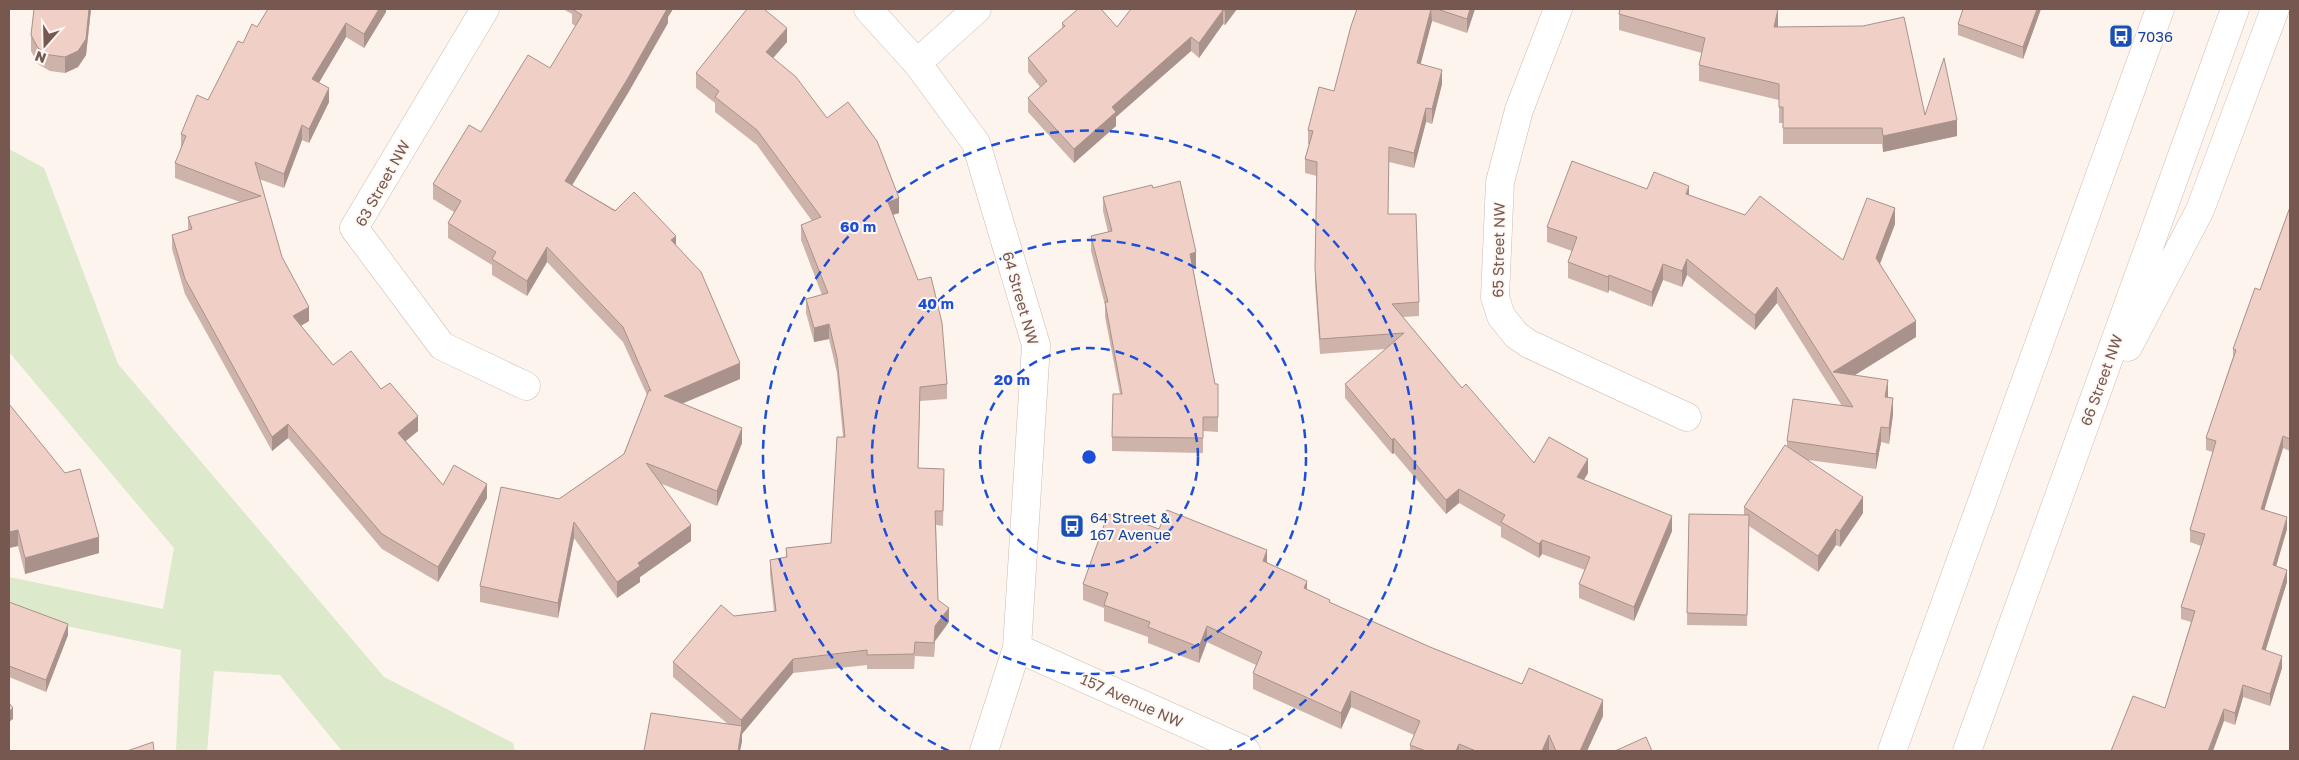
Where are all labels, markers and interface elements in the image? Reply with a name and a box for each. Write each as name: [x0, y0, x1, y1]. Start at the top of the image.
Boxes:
north arrow: [20, 20, 70, 70]
bus stop icon: 7036: [2108, 23, 2134, 49]
place label: 7036: [2138, 27, 2173, 45]
text: N: [32, 48, 48, 67]
street label: 63 Street NW: [351, 137, 413, 229]
street label: 65 Street NW: [1488, 202, 1508, 298]
text: 60 m: [840, 217, 876, 235]
street label: 64 Street NW: [999, 249, 1043, 347]
text: 40 m: [918, 294, 954, 312]
street label: 66 Street NW: [2076, 332, 2126, 428]
text: 20 m: [994, 370, 1030, 388]
centre of rings: [1080, 448, 1098, 466]
place label: 64 Street & 167 Avenue: [1090, 508, 1171, 543]
bus stop icon: 64 Street & 167 Avenue: [1059, 513, 1085, 539]
street label: 157 Avenue NW: [1078, 669, 1186, 731]

